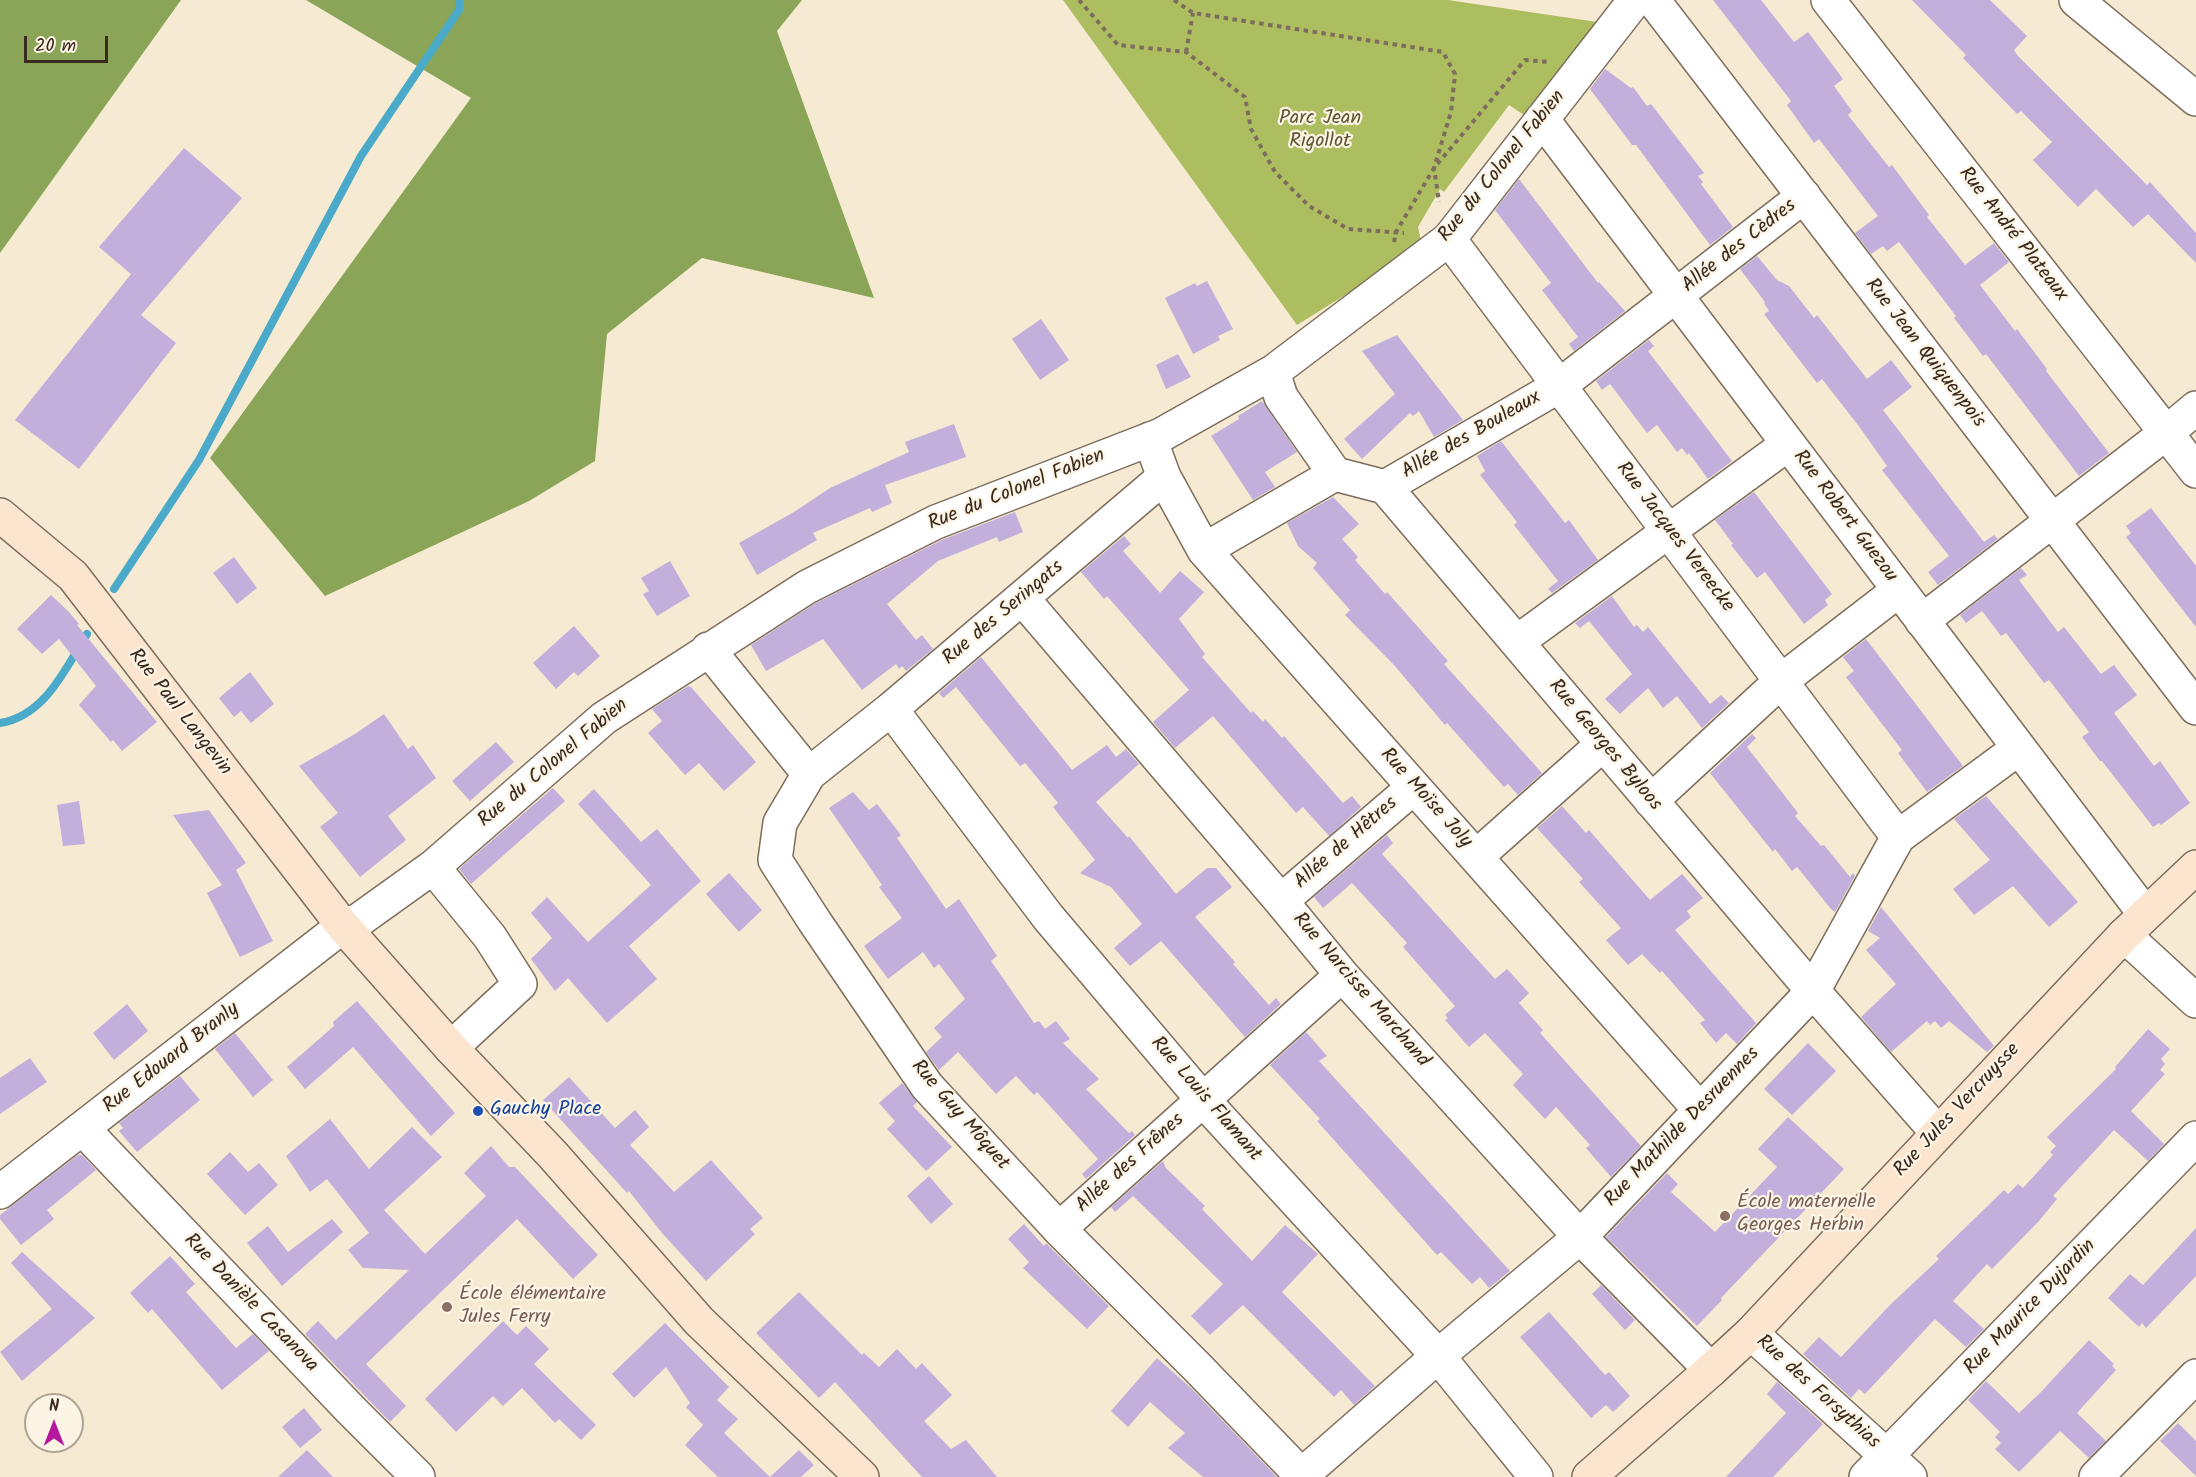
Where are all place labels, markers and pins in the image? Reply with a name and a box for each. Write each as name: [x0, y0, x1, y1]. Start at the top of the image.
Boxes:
place label: Gauchy Place: [490, 1099, 601, 1123]
marker: Gauchy Place: [471, 1104, 485, 1118]
place label: École maternelle Georges Herbin: [1737, 1192, 1876, 1239]
marker: École maternelle Georges Herbin: [1718, 1209, 1732, 1223]
place label: École élémentaire Jules Ferry: [459, 1284, 606, 1331]
marker: École élémentaire Jules Ferry: [440, 1300, 454, 1314]

